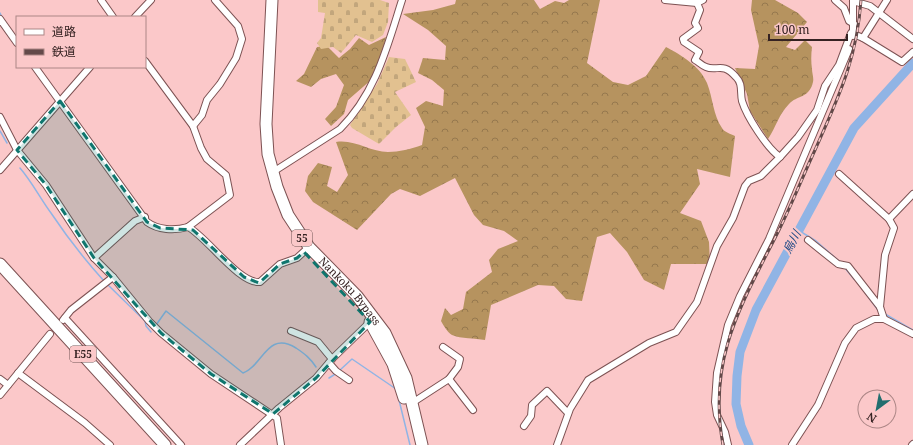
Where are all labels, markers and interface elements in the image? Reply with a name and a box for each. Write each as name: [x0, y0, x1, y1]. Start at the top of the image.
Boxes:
legend: [16, 16, 146, 68]
scale bar: [769, 16, 847, 42]
text: 100 m: [775, 21, 810, 38]
text: 道路: [52, 23, 76, 40]
text: 鉄道: [52, 43, 76, 60]
water label: 烏川: [778, 225, 806, 256]
road number: 55: [292, 230, 312, 246]
street label: Nankoku Bypass: [316, 253, 385, 328]
road number: E55: [70, 346, 96, 362]
north arrow: [857, 389, 897, 429]
text: N: [864, 409, 879, 427]

